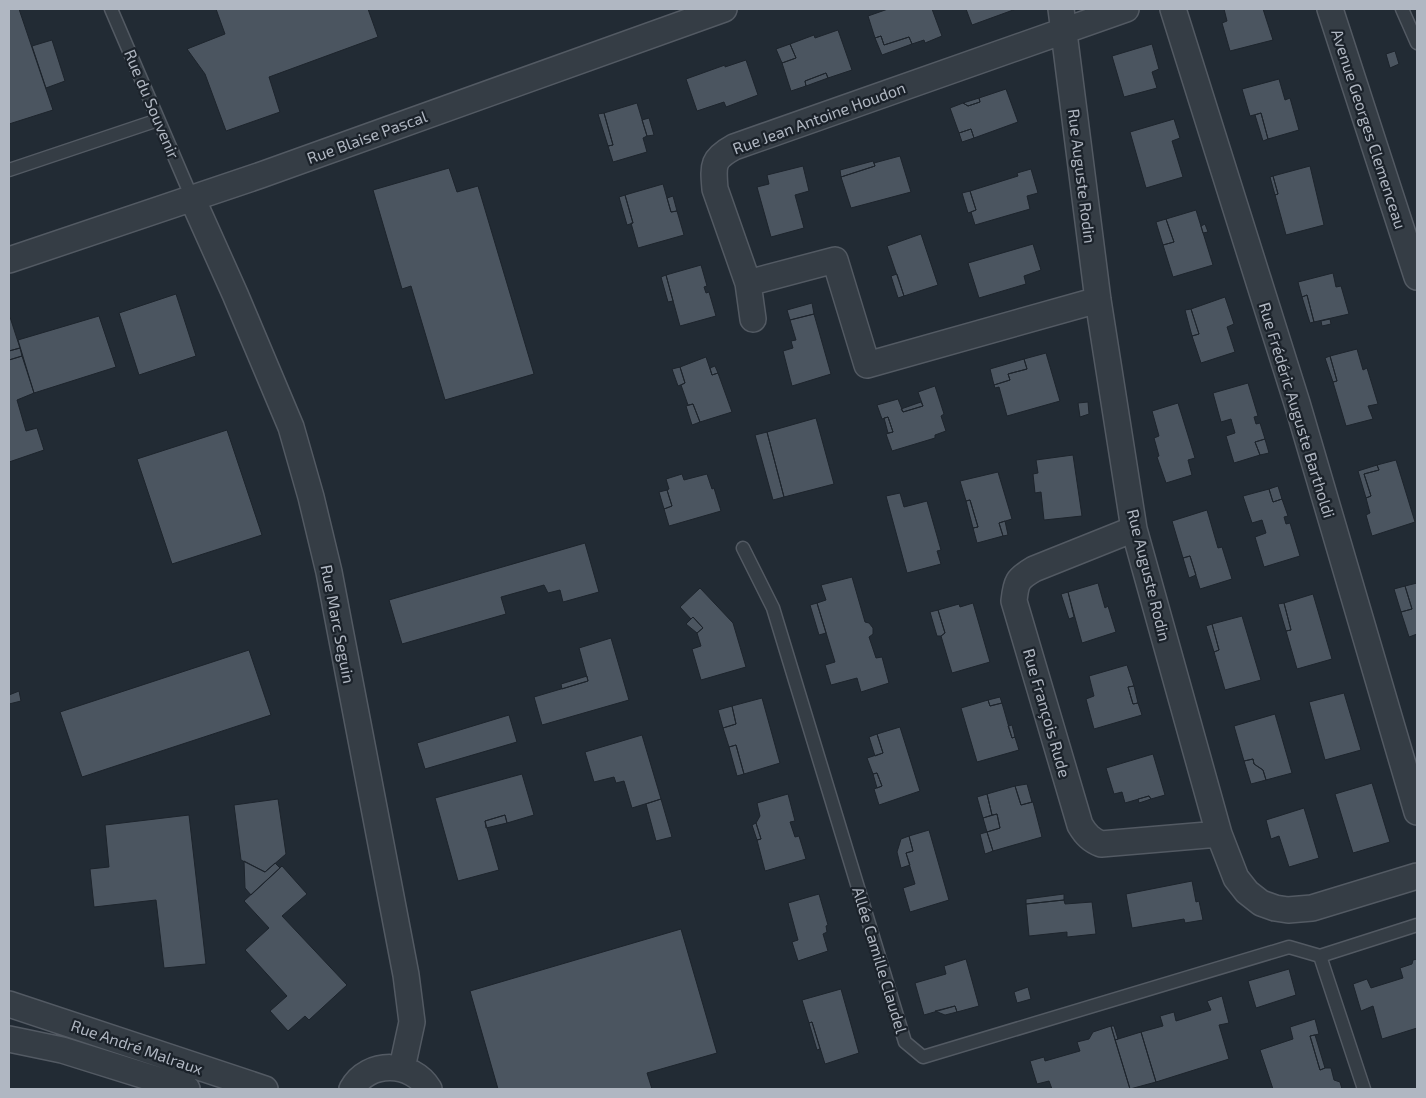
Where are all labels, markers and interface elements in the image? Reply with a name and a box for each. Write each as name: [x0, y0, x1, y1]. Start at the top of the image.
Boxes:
street label: Avenue Georges Clemenceau: [1328, 27, 1411, 231]
street label: Rue du Souvenir: [121, 46, 184, 162]
street label: Rue Jean Antoine Houdon: [730, 77, 908, 158]
street label: Rue Blaise Pascal: [304, 106, 430, 167]
street label: Rue Auguste Rodin: [1065, 107, 1100, 244]
street label: Rue Frédéric Auguste Bartholdi: [1256, 300, 1339, 520]
street label: Rue Auguste Rodin: [1124, 507, 1175, 643]
street label: Rue Marc Seguin: [318, 563, 359, 685]
street label: Rue François Rude: [1019, 646, 1075, 780]
street label: Allée Camille Claudel: [849, 884, 912, 1036]
street label: Rue André Malraux: [69, 1015, 206, 1078]

